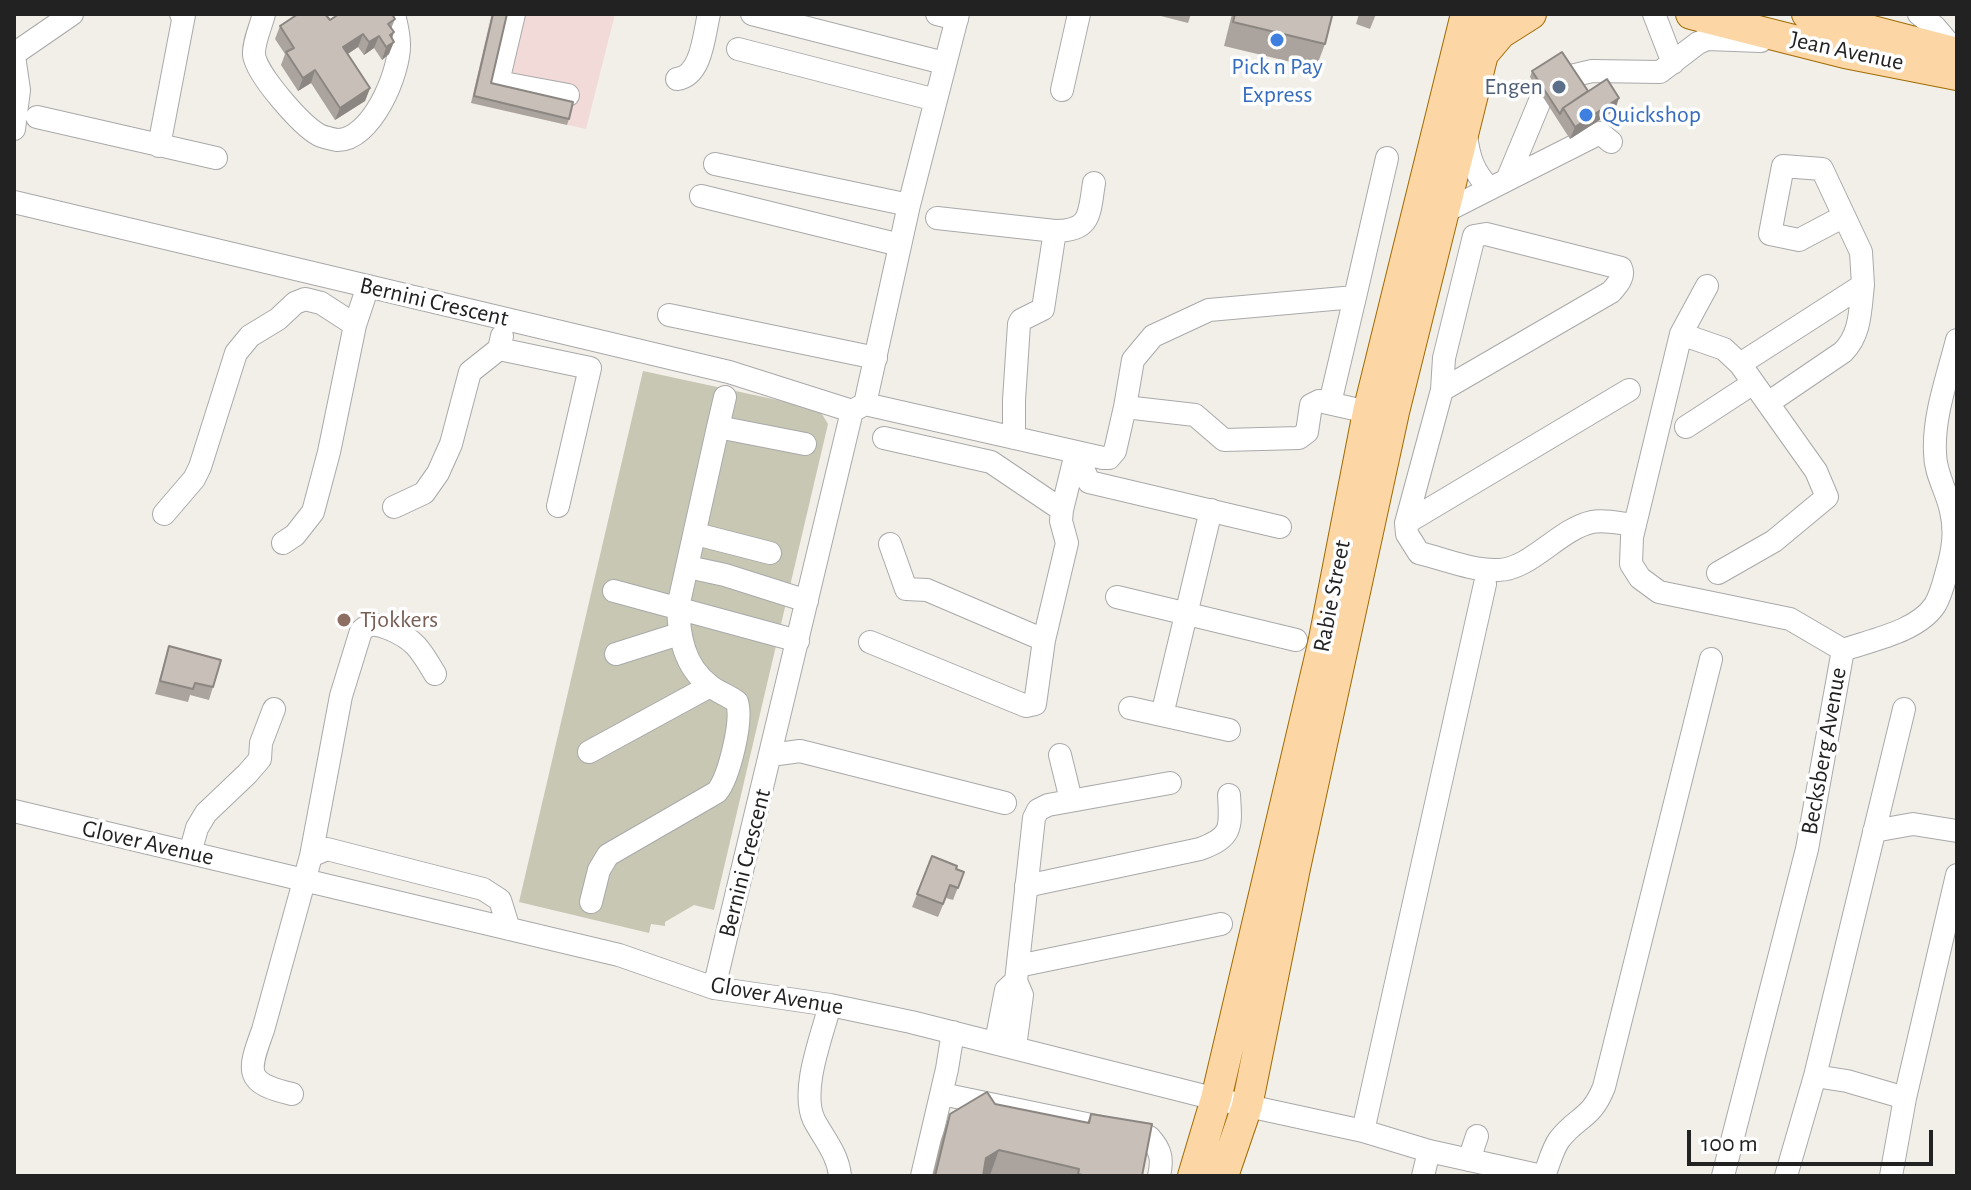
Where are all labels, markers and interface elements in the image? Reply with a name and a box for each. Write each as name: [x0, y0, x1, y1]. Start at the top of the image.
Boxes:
street label: Jean Avenue: [1788, 25, 1906, 77]
marker: Pick n Pay Express: [1268, 31, 1286, 49]
place label: Pick n Pay Express: [1231, 53, 1323, 109]
place label: Engen: [1484, 73, 1543, 101]
marker: Engen: [1550, 78, 1568, 96]
place label: Quickshop: [1602, 101, 1701, 129]
marker: Quickshop: [1577, 106, 1595, 124]
street label: Bernini Crescent: [357, 271, 511, 333]
street label: Rabie Street: [1307, 537, 1357, 655]
place label: Tjokkers: [360, 606, 438, 634]
marker: Tjokkers: [335, 611, 353, 629]
street label: Becksberg Avenue: [1795, 665, 1853, 837]
street label: Bernini Crescent: [713, 786, 777, 940]
street label: Glover Avenue: [79, 814, 217, 872]
street label: Glover Avenue: [708, 970, 846, 1022]
scale bar: [1691, 1114, 1937, 1164]
text: 100 m: [1701, 1132, 1758, 1156]

